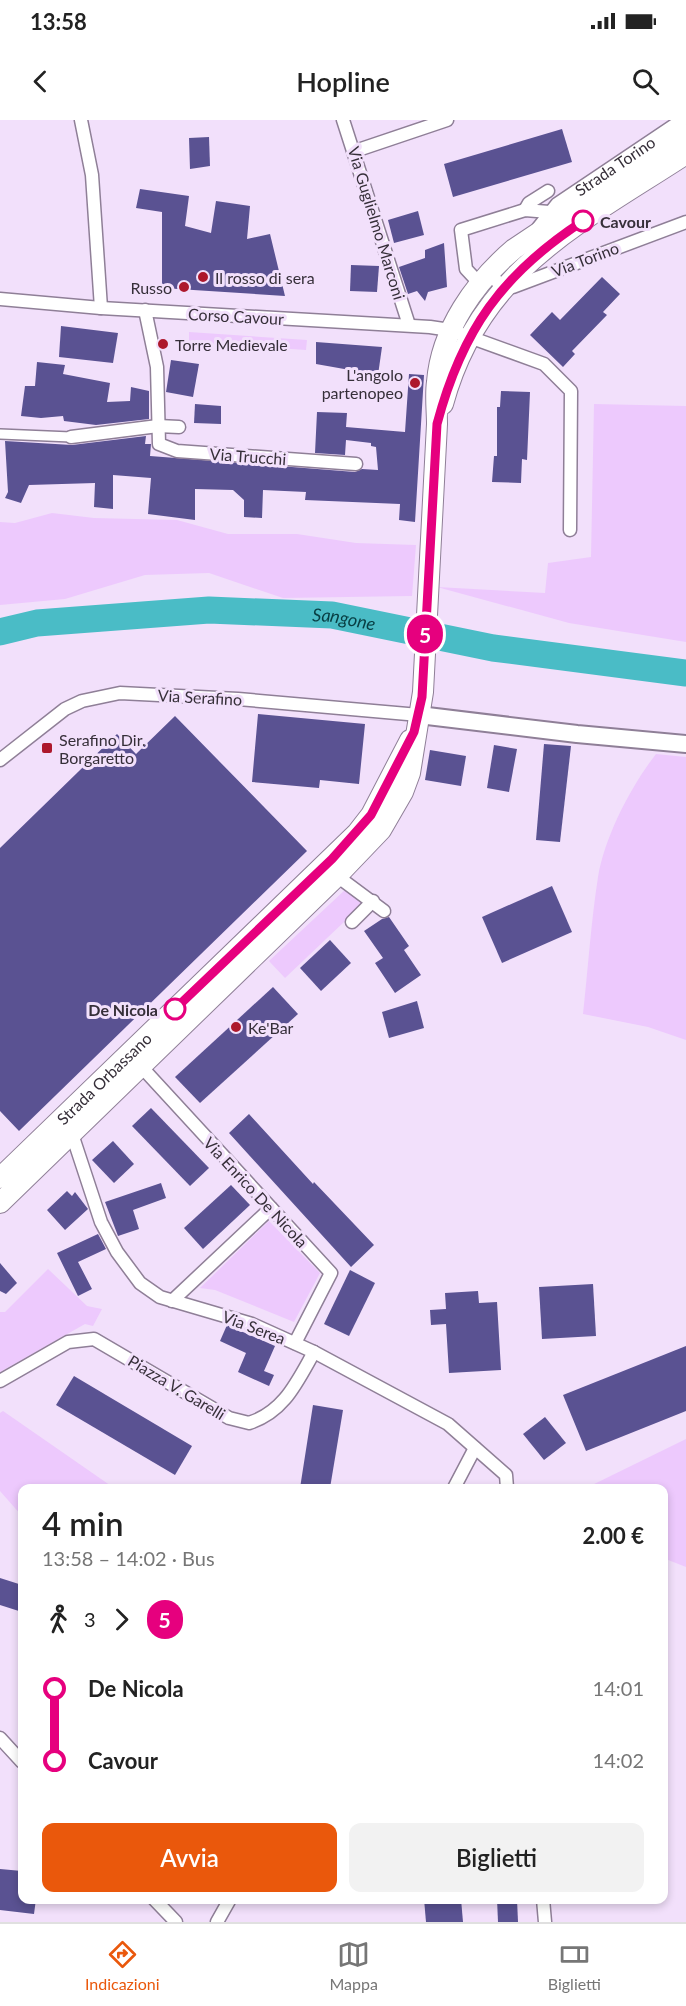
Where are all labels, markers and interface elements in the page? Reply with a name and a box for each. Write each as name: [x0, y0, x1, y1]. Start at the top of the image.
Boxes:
text: 13:58: [30, 8, 87, 35]
icon: back: [24, 65, 57, 98]
text: Hopline: [296, 65, 390, 98]
icon: search: [629, 65, 662, 98]
street label: Strada Torino: [571, 132, 658, 199]
street label: Via Guglielmo Marconi: [345, 144, 409, 302]
marker: Cavour: [572, 210, 594, 232]
place label: Cavour: [600, 212, 651, 231]
street label: Via Torino: [549, 238, 621, 280]
place label: Il rosso di sera: [215, 268, 315, 287]
marker: Il rosso di sera: [196, 270, 210, 284]
place label: Russo: [130, 278, 172, 297]
marker: Russo: [177, 280, 191, 294]
street label: Corso Cavour: [188, 304, 284, 328]
place label: Torre Medievale: [175, 335, 288, 354]
marker: Torre Medievale: [156, 337, 170, 351]
place label: L'angolo partenopeo: [322, 365, 403, 402]
marker: L'angolo partenopeo: [408, 376, 422, 390]
street label: Via Trucchi: [209, 444, 287, 468]
water label: Sangone: [312, 603, 378, 635]
line badge: 5: [406, 614, 444, 654]
text: 5: [419, 622, 431, 647]
street label: Via Serafino: [157, 685, 243, 709]
place label: Serafino Dir. Borgaretto: [59, 730, 146, 767]
marker: Serafino Dir. Borgaretto: [40, 741, 54, 755]
marker: De Nicola: [164, 998, 186, 1020]
place label: De Nicola: [88, 1000, 158, 1019]
place label: Ke'Bar: [248, 1018, 294, 1037]
marker: Ke'Bar: [229, 1020, 243, 1034]
street label: Strada Orbassano: [52, 1028, 155, 1128]
street label: Via Enrico De Nicola: [200, 1133, 312, 1251]
street label: Via Serea: [220, 1306, 288, 1348]
street label: Piazza V. Garelli: [125, 1351, 229, 1423]
text: 4 min: [42, 1503, 123, 1543]
text: 2.00 €: [582, 1522, 644, 1549]
text: 13:58 – 14:02 · Bus: [42, 1546, 215, 1570]
icon: walk: [42, 1603, 75, 1636]
icon: forward: [105, 1603, 138, 1636]
text: 3: [84, 1607, 96, 1631]
text: 5: [159, 1607, 171, 1632]
text: De Nicola: [88, 1675, 184, 1702]
text: 14:01: [593, 1676, 644, 1700]
text: Cavour: [88, 1747, 158, 1774]
text: 14:02: [593, 1748, 644, 1772]
button: Avvia: [42, 1823, 337, 1892]
button: Biglietti: [349, 1823, 644, 1892]
tab: Indicazioni: [85, 1938, 160, 1993]
tab: Mappa: [329, 1938, 378, 1993]
tab: Biglietti: [548, 1938, 601, 1993]

